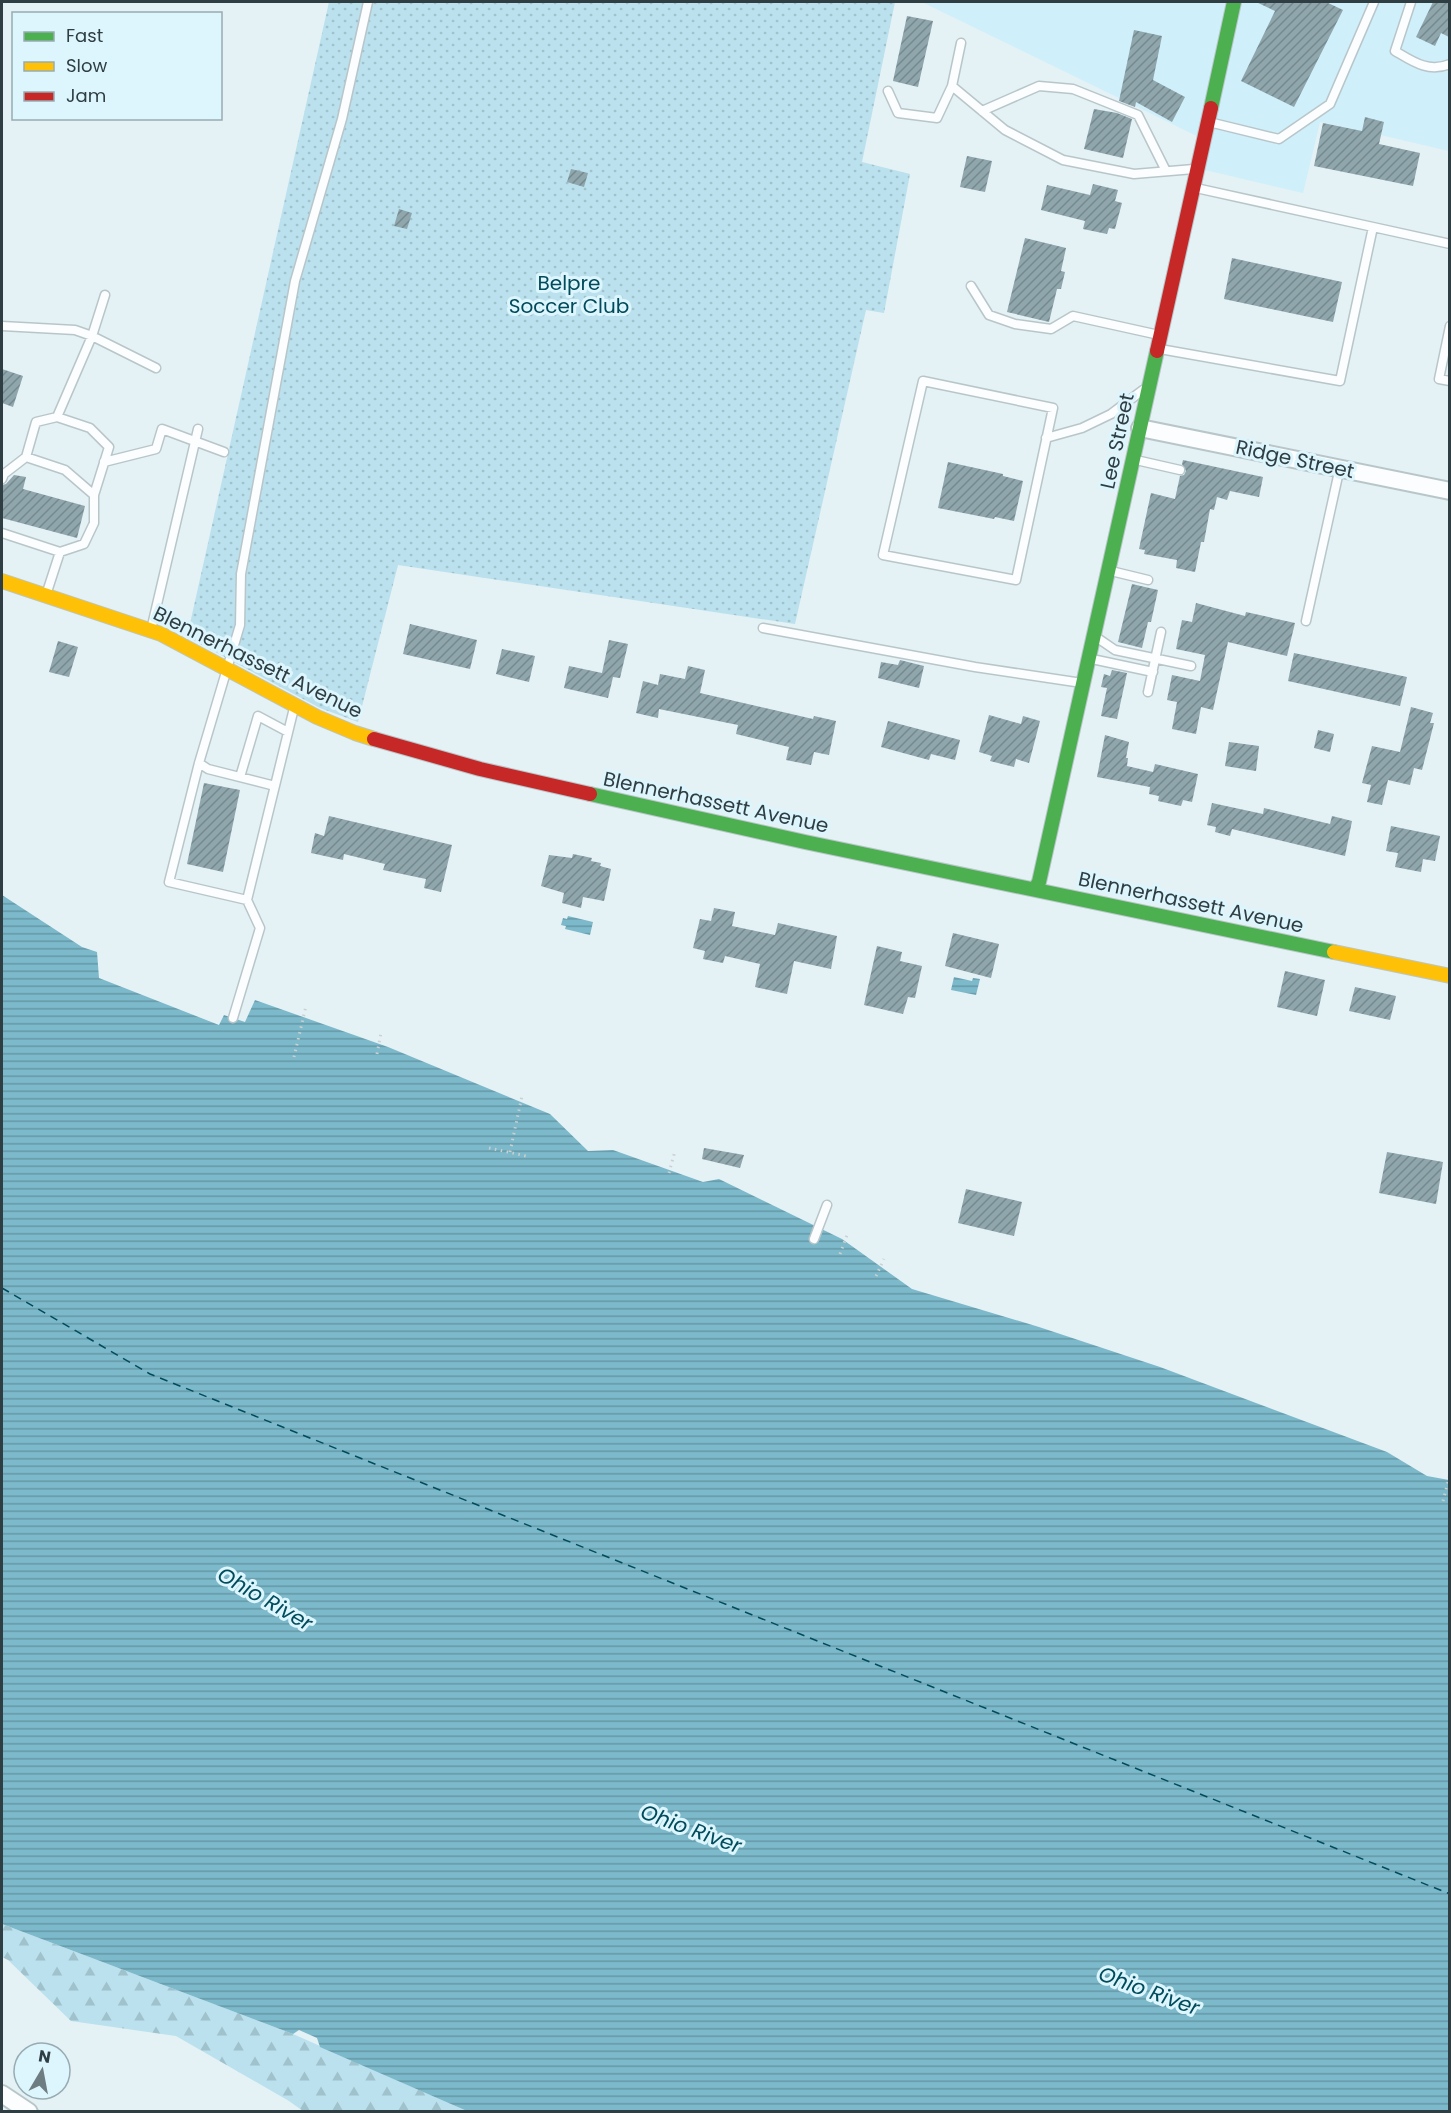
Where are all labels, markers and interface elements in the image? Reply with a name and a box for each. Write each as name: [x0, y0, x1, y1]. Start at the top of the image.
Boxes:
legend: [12, 12, 222, 120]
text: Fast: [66, 23, 103, 48]
text: Slow: [66, 53, 108, 78]
text: Jam: [66, 83, 106, 108]
park label: Belpre Soccer Club: [509, 269, 629, 320]
street label: Lee Street: [1093, 390, 1141, 492]
street label: Ridge Street: [1233, 433, 1357, 485]
street label: Blennerhassett Avenue: [149, 599, 367, 725]
street label: Blennerhassett Avenue: [601, 764, 831, 840]
street label: Blennerhassett Avenue: [1076, 864, 1306, 940]
water label: Ohio River: [212, 1560, 319, 1638]
water label: Ohio River: [637, 1797, 747, 1861]
water label: Ohio River: [1095, 1959, 1205, 2023]
north arrow: [12, 2041, 72, 2101]
text: N: [37, 2044, 52, 2069]

